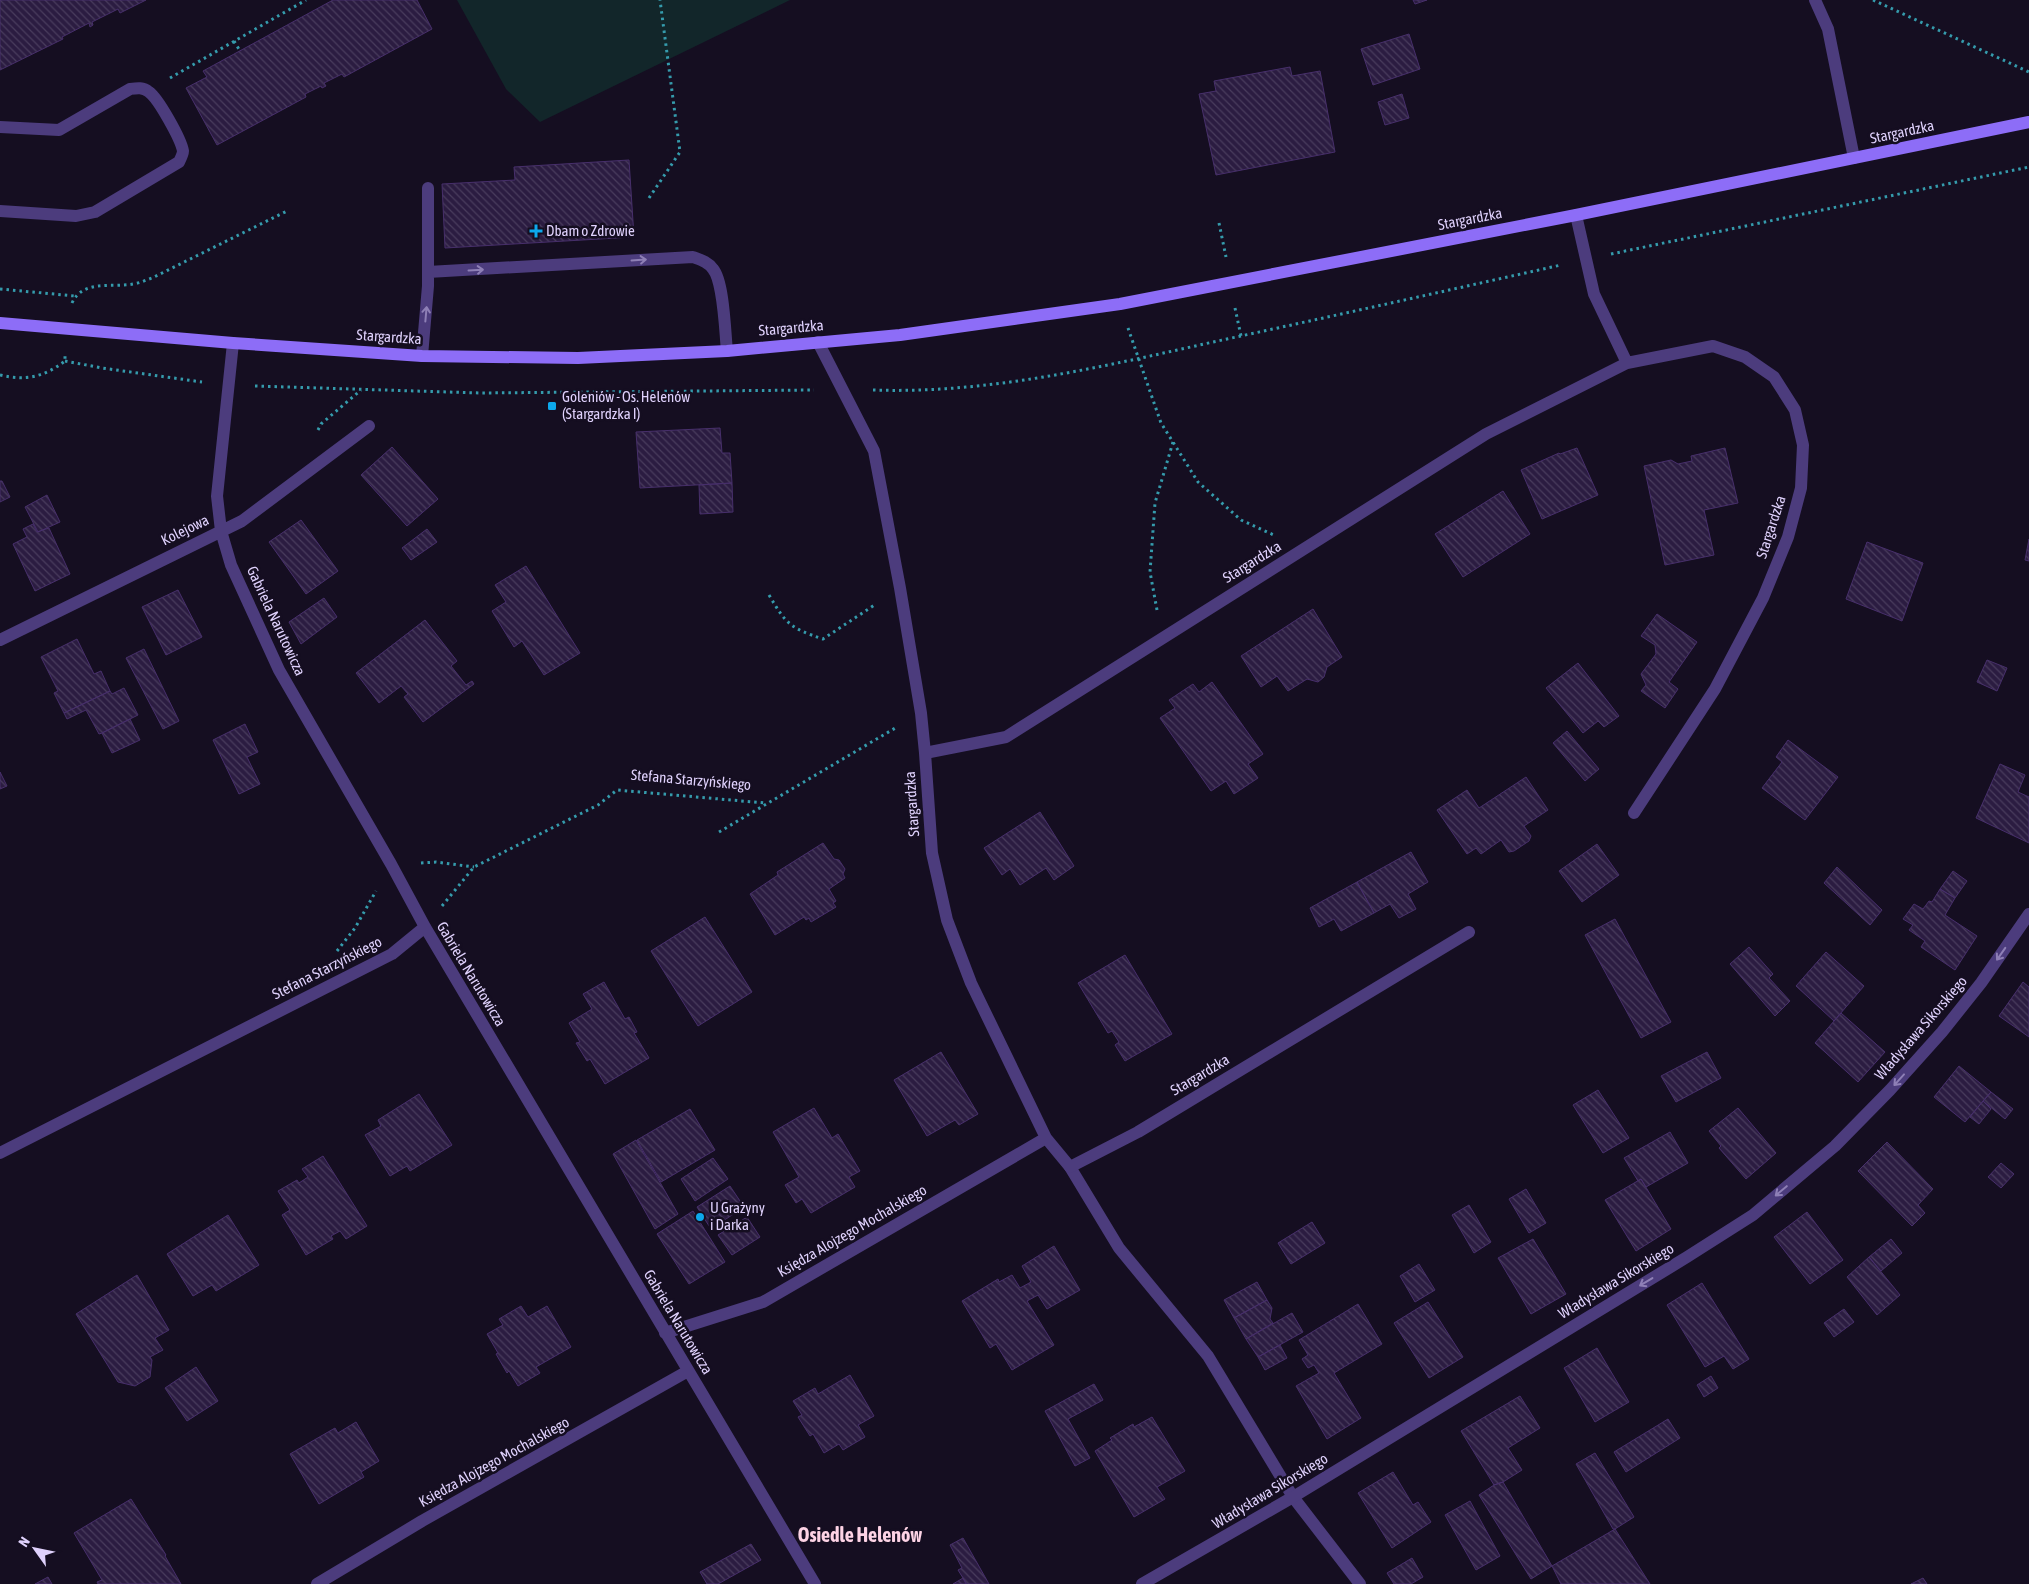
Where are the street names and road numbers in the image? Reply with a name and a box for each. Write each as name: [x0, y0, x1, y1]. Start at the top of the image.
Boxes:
street label: Stargardzka: [1868, 116, 1936, 147]
street label: Stargardzka: [1436, 204, 1504, 233]
street label: Stargardzka: [758, 316, 824, 339]
street label: Stargardzka: [356, 326, 422, 347]
street label: Stargardzka: [1752, 493, 1789, 560]
street label: Kolejowa: [158, 511, 211, 548]
street label: Stargardzka: [1220, 537, 1284, 586]
street label: Gabriela Narutowicza: [244, 563, 309, 678]
street label: Stefana Starzyńskiego: [630, 766, 752, 793]
street label: Stargardzka: [901, 771, 922, 837]
street label: Gabriela Narutowicza: [434, 919, 509, 1029]
street label: Stefana Starzyńskiego: [269, 933, 384, 1002]
street label: Władysława Sikorskiego: [1871, 972, 1970, 1083]
street label: Stargardzka: [1167, 1050, 1232, 1099]
street label: Księdza Alojzego Mochalskiego: [774, 1181, 929, 1280]
street label: Władysława Sikorskiego: [1555, 1239, 1677, 1322]
street label: Gabriela Narutowicza: [641, 1267, 716, 1377]
street label: Księdza Alojzego Mochalskiego: [416, 1413, 572, 1510]
street label: Władysława Sikorskiego: [1209, 1449, 1331, 1532]

